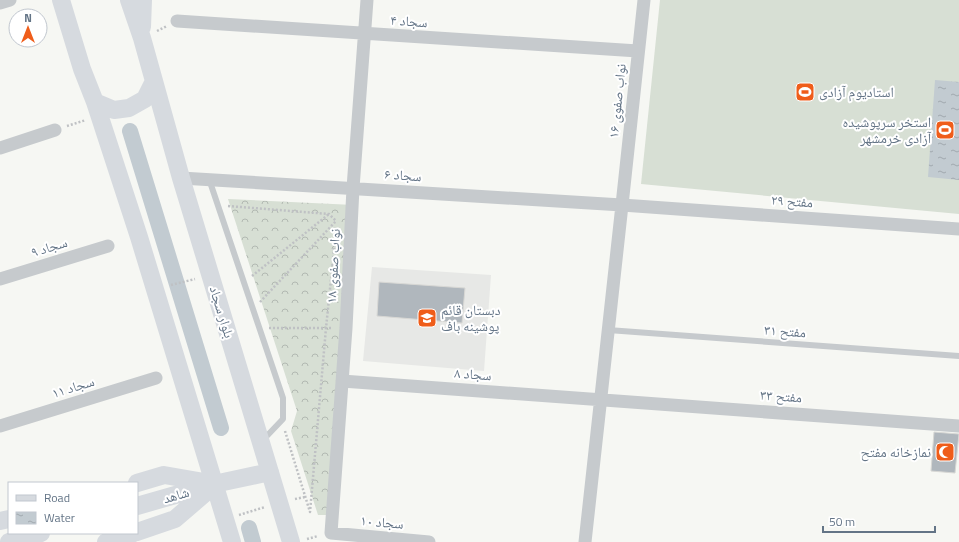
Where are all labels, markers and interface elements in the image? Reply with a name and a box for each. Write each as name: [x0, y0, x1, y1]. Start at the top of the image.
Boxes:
north arrow: [8, 8, 48, 48]
street label: سجاد ۴: [390, 9, 428, 32]
text: N: [24, 10, 32, 26]
street label: نواب صفوی ۱۶: [602, 62, 631, 139]
sports icon: استادیوم آزادی: [794, 81, 816, 103]
place label: استادیوم آزادی: [819, 81, 894, 102]
place label: استخر سرپوشیده آزادی خرمشهر: [843, 111, 931, 148]
sports icon: استخر سرپوشیده آزادی خرمشهر: [934, 119, 956, 141]
street label: سجاد ۶: [384, 163, 422, 186]
street label: مفتح ۲۹: [770, 189, 814, 212]
street label: نواب صفوی ۱۸: [320, 228, 345, 304]
street label: سجاد ۹: [28, 231, 70, 262]
street label: بلوار سجاد: [205, 283, 240, 341]
place label: دبستان قائم پوشینه باف: [441, 299, 501, 336]
school or university icon: دبستان قائم پوشینه باف: [416, 307, 438, 329]
street label: مفتح ۳۱: [763, 319, 807, 342]
street label: سجاد ۸: [454, 362, 492, 385]
street label: سجاد ۱۱: [49, 370, 97, 403]
street label: مفتح ۳۳: [759, 384, 803, 407]
place label: نمازخانه مفتح: [861, 441, 931, 462]
mosque icon: نمازخانه مفتح: [934, 441, 956, 463]
street label: شاهد: [160, 481, 192, 508]
legend: [8, 482, 138, 534]
text: Road: [44, 488, 70, 507]
text: Water: [44, 508, 75, 527]
scale bar: [823, 508, 935, 534]
street label: سجاد ۱۰: [359, 509, 405, 534]
text: 50 m: [829, 512, 855, 531]

